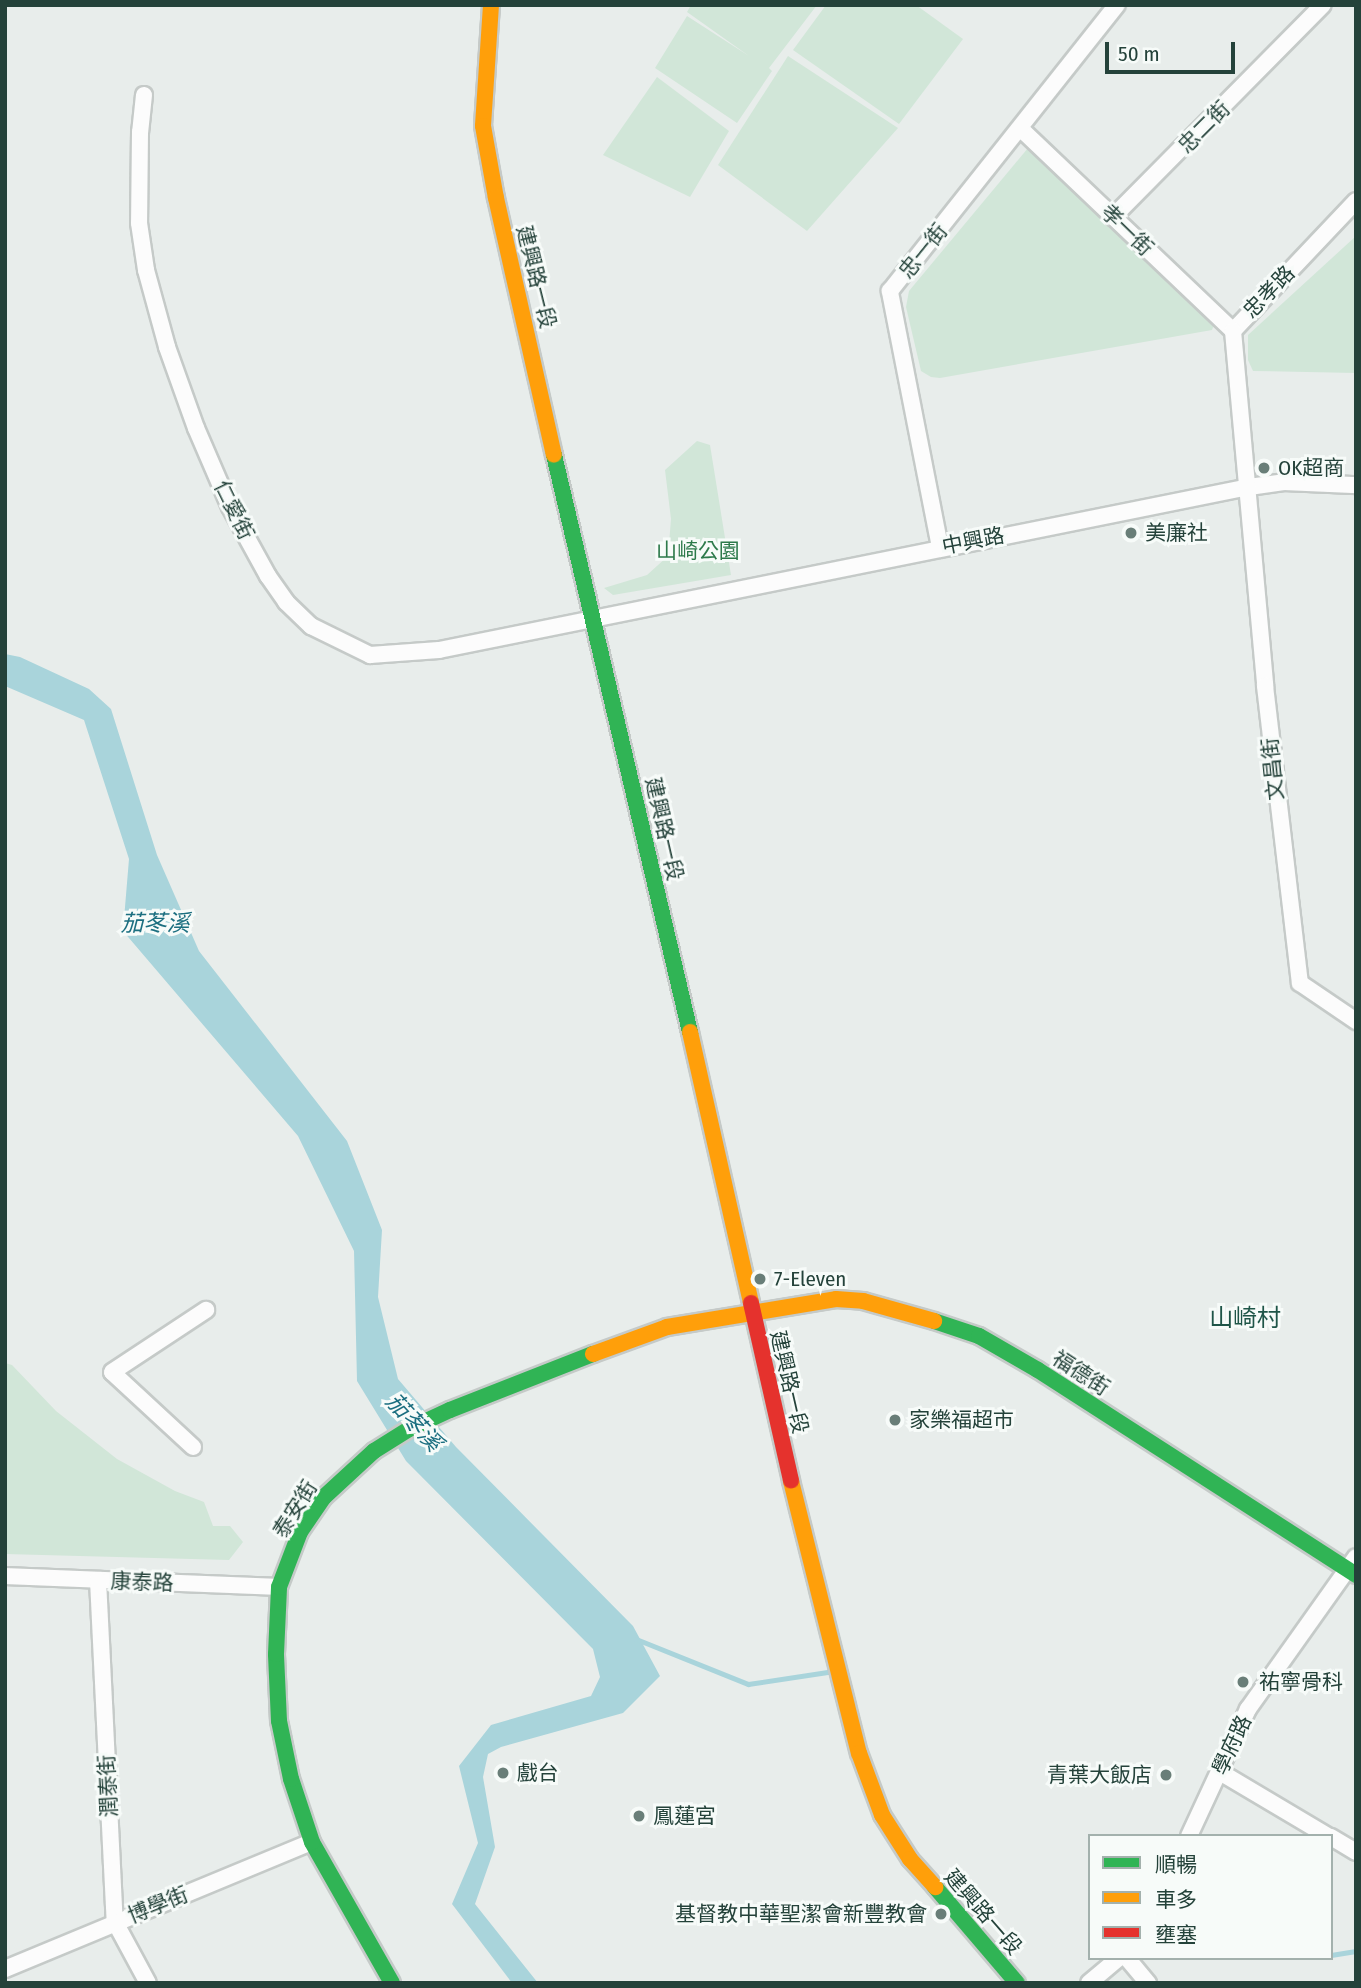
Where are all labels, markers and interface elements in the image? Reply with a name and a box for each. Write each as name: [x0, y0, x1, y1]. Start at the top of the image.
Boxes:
scale bar: [1109, 28, 1238, 72]
text: 50 m: [1118, 41, 1160, 67]
street label: 忠二街: [1173, 96, 1235, 158]
street label: 孝一街: [1096, 199, 1158, 261]
street label: 忠一街: [893, 219, 953, 283]
street label: 建興路一段: [511, 223, 561, 331]
street label: 忠孝路: [1238, 261, 1300, 323]
place label: OK超商: [1278, 455, 1344, 481]
marker: OK超商: [1256, 460, 1272, 476]
street label: 仁愛街: [209, 476, 259, 544]
place label: 美廉社: [1145, 520, 1208, 546]
street label: 中興路: [940, 523, 1006, 559]
marker: 美廉社: [1123, 525, 1139, 541]
park label: 山崎公園: [656, 538, 740, 564]
street label: 文昌街: [1257, 736, 1289, 802]
street label: 建興路一段: [640, 775, 688, 883]
water label: 茄苳溪: [121, 909, 189, 937]
place label: 7-Eleven: [774, 1266, 846, 1292]
marker: 7-Eleven: [752, 1271, 768, 1287]
district label: 山崎村: [1209, 1305, 1281, 1333]
street label: 建興路一段: [765, 1328, 813, 1436]
street label: 福德街: [1048, 1345, 1114, 1401]
water label: 茄苳溪: [380, 1387, 448, 1457]
place label: 家樂福超市: [909, 1407, 1014, 1433]
marker: 家樂福超市: [887, 1412, 903, 1428]
street label: 泰安街: [268, 1476, 322, 1542]
street label: 康泰路: [110, 1568, 174, 1596]
place label: 祐寧骨科: [1259, 1669, 1343, 1695]
marker: 祐寧骨科: [1233, 1672, 1253, 1692]
street label: 學府路: [1207, 1711, 1257, 1779]
street label: 潤泰街: [94, 1754, 122, 1818]
place label: 戲台: [517, 1760, 559, 1786]
place label: 青葉大飯店: [1047, 1762, 1152, 1788]
marker: 戲台: [495, 1765, 511, 1781]
marker: 青葉大飯店: [1158, 1767, 1174, 1783]
place label: 鳳蓮宮: [653, 1803, 716, 1829]
marker: 鳳蓮宮: [631, 1808, 647, 1824]
legend: [1088, 1834, 1333, 1960]
text: 順暢: [1155, 1852, 1197, 1878]
street label: 建興路一段: [939, 1864, 1027, 1960]
street label: 博學街: [124, 1882, 192, 1928]
text: 車多: [1155, 1887, 1197, 1913]
place label: 基督教中華聖潔會新豐教會: [675, 1901, 927, 1927]
marker: 基督教中華聖潔會新豐教會: [933, 1906, 949, 1922]
text: 壅塞: [1155, 1922, 1197, 1948]

